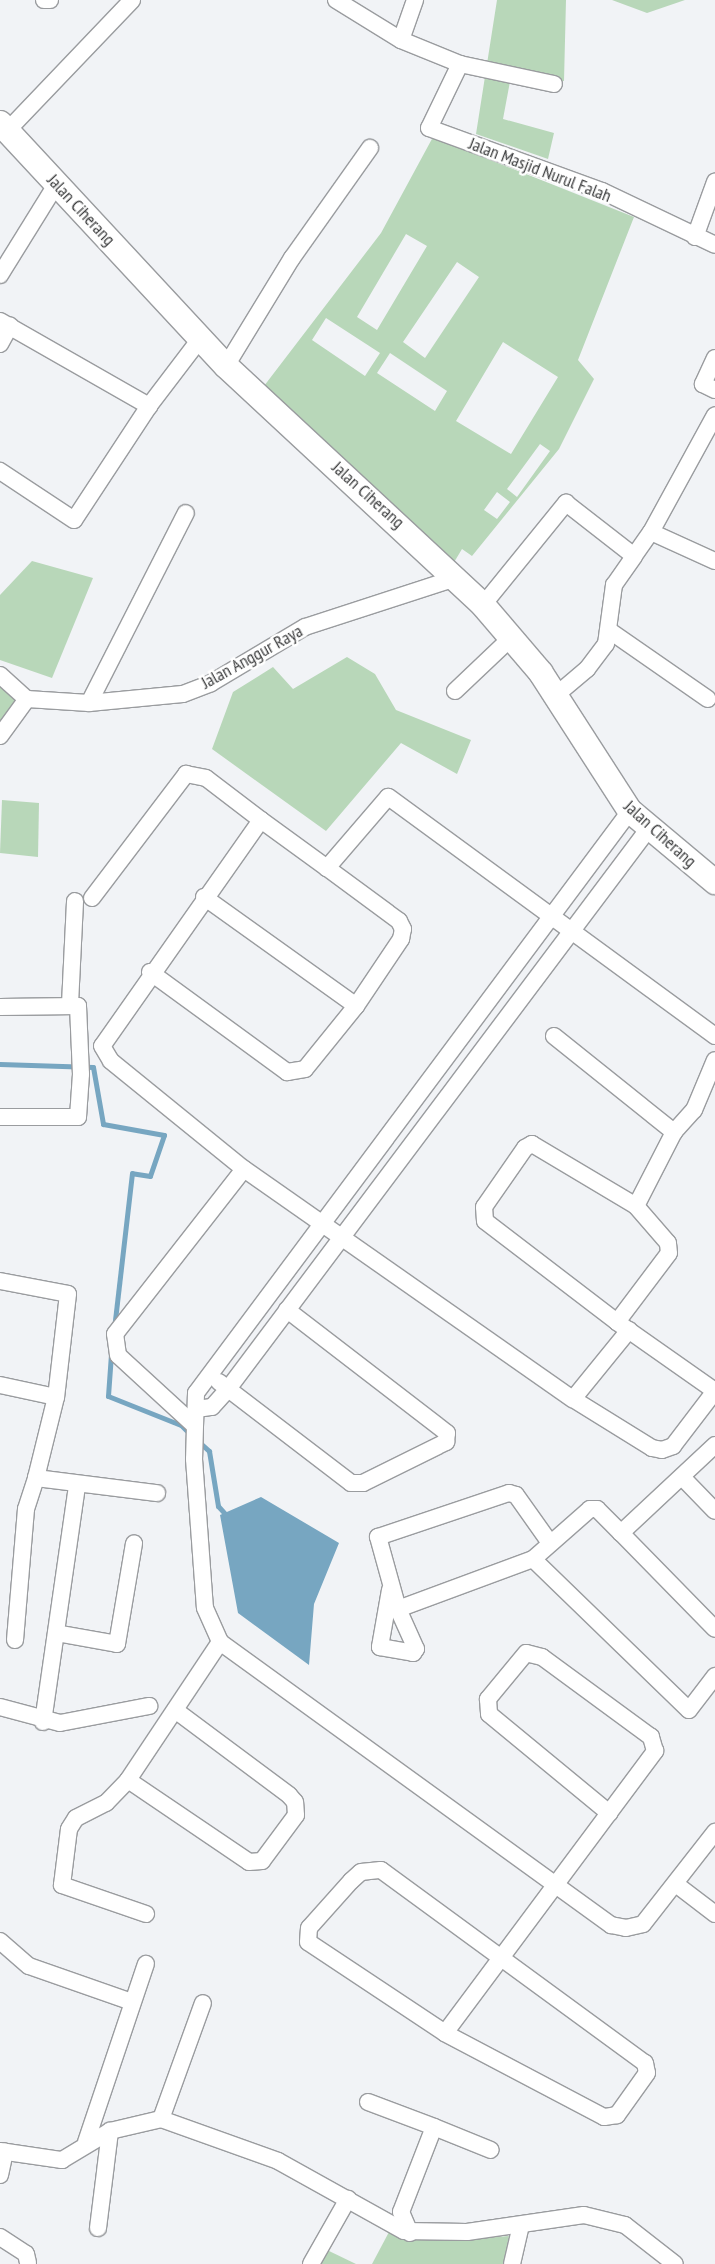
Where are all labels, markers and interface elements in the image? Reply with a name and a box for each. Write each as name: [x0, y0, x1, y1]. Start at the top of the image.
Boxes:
street label: Jalan Masjid Nurul Falah: [466, 133, 614, 207]
street label: Jalan Ciherang: [42, 170, 120, 250]
street label: Jalan Ciherang: [327, 457, 409, 533]
street label: Jalan Anggur Raya: [197, 620, 307, 694]
street label: Jalan Ciherang: [619, 796, 701, 872]

